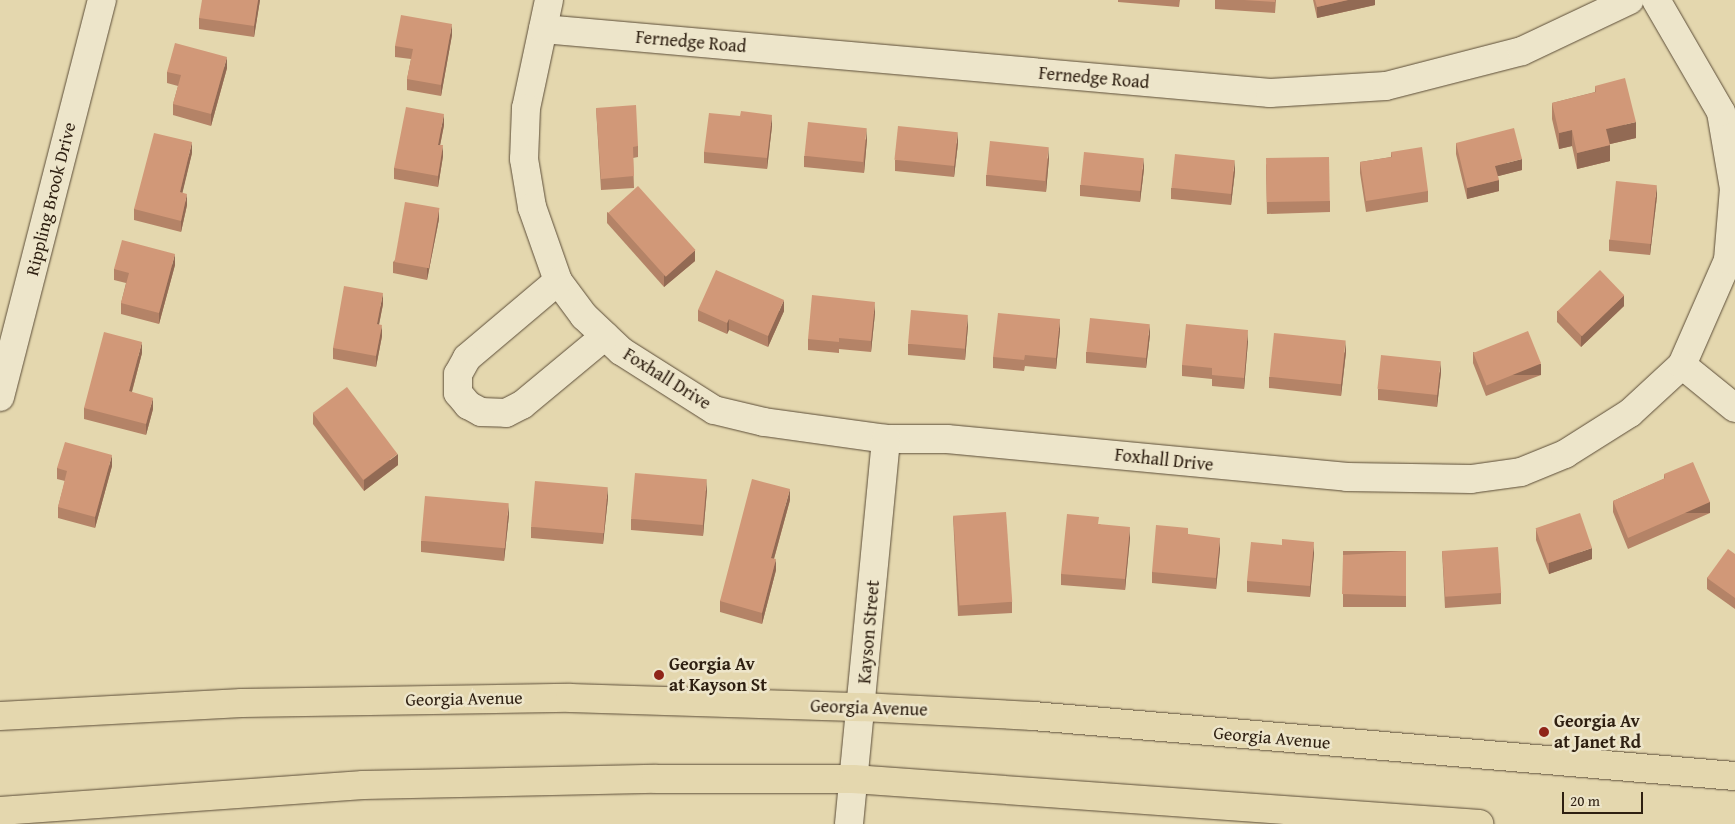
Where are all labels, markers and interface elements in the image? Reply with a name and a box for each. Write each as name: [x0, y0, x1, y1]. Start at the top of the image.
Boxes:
street label: Fernedge Road: [635, 26, 747, 58]
street label: Fernedge Road: [1038, 62, 1150, 94]
street label: Rippling Brook Drive: [22, 120, 80, 278]
street label: Foxhall Drive: [619, 344, 715, 414]
street label: Foxhall Drive: [1114, 444, 1214, 476]
street label: Kayson Street: [854, 579, 884, 685]
place label: Georgia Av at Kayson St: [669, 654, 767, 696]
marker: Georgia Av at Kayson St: [653, 669, 665, 681]
street label: Georgia Avenue: [405, 687, 523, 711]
street label: Georgia Avenue: [810, 695, 928, 721]
place label: Georgia Av at Janet Rd: [1554, 711, 1641, 754]
street label: Georgia Avenue: [1213, 722, 1331, 754]
marker: Georgia Av at Janet Rd: [1538, 726, 1550, 738]
scale bar: [1565, 782, 1646, 814]
text: 20 m: [1570, 790, 1600, 811]

